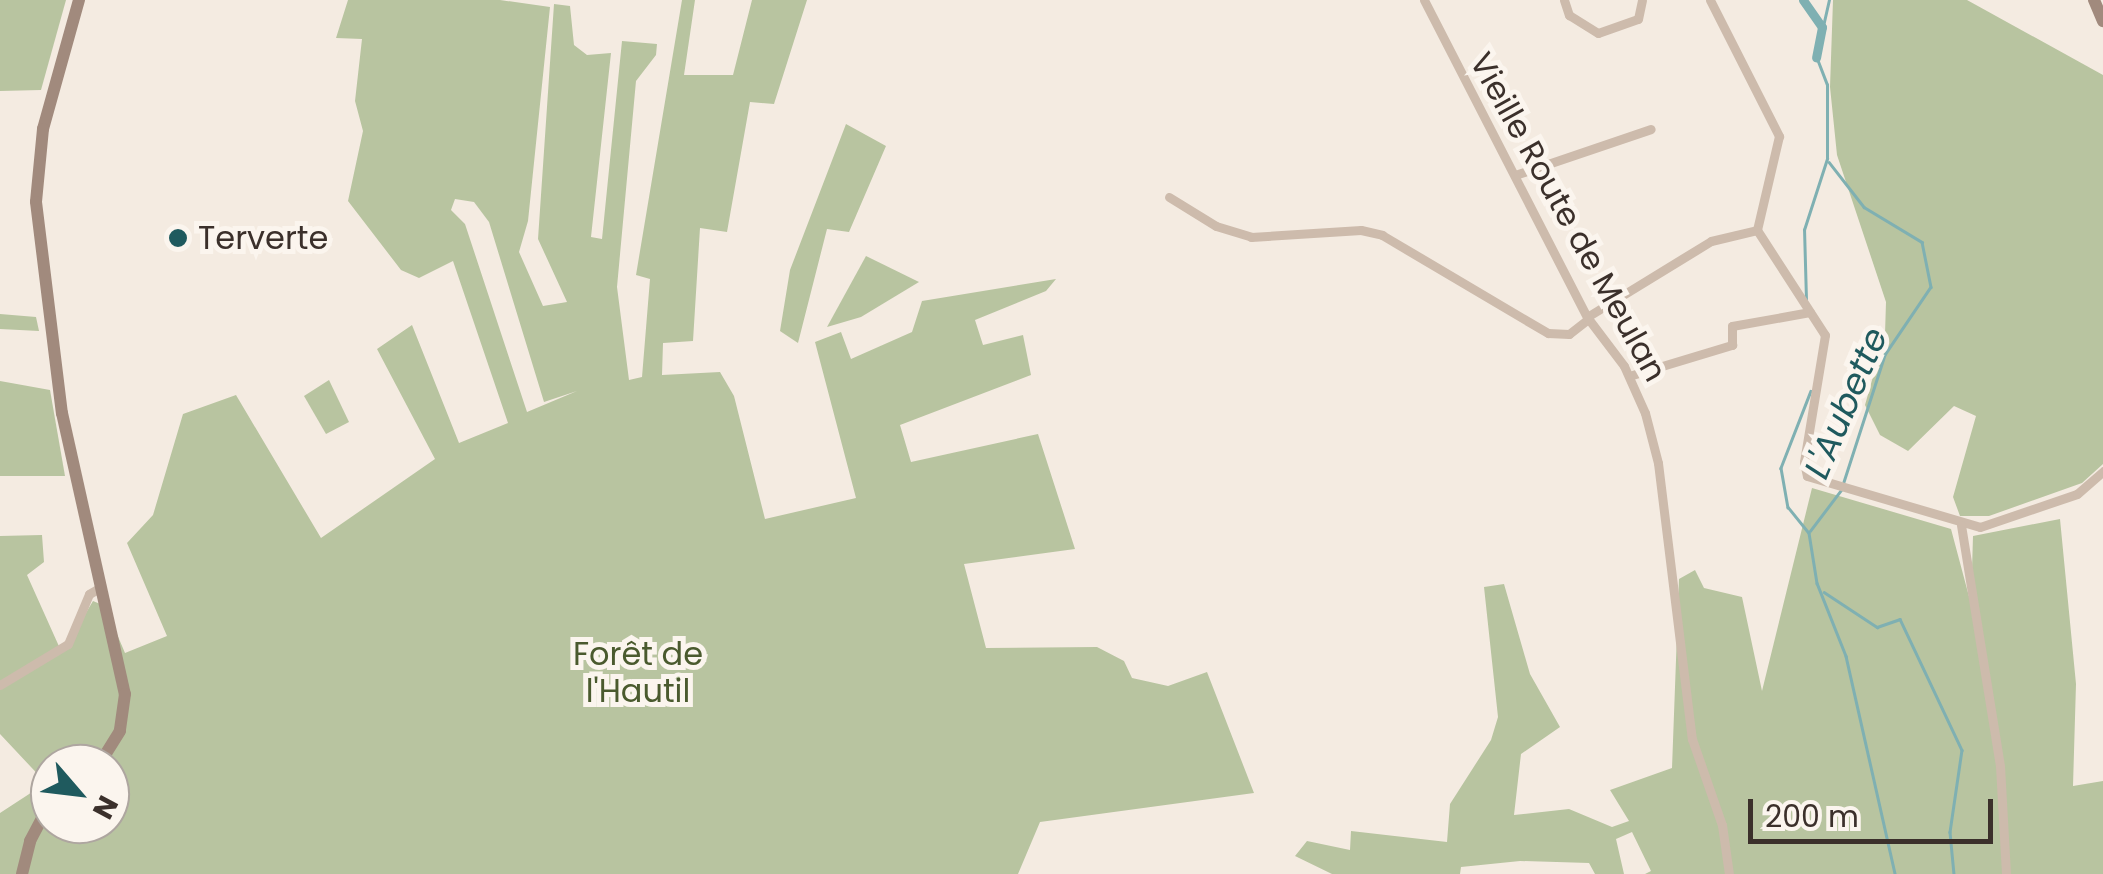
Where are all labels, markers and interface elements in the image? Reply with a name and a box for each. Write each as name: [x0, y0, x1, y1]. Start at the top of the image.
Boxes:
street label: Vieille Route de Meulan: [1462, 46, 1674, 388]
place label: Terverte: [198, 219, 328, 257]
marker: Terverte: [167, 227, 189, 249]
water label: L'Aubette: [1796, 322, 1896, 484]
park label: Forêt de l'Hautil: [573, 636, 703, 711]
north arrow: [30, 744, 130, 844]
scale bar: [1753, 779, 1998, 841]
text: N: [83, 789, 127, 826]
text: 200 m: [1765, 795, 1859, 838]

